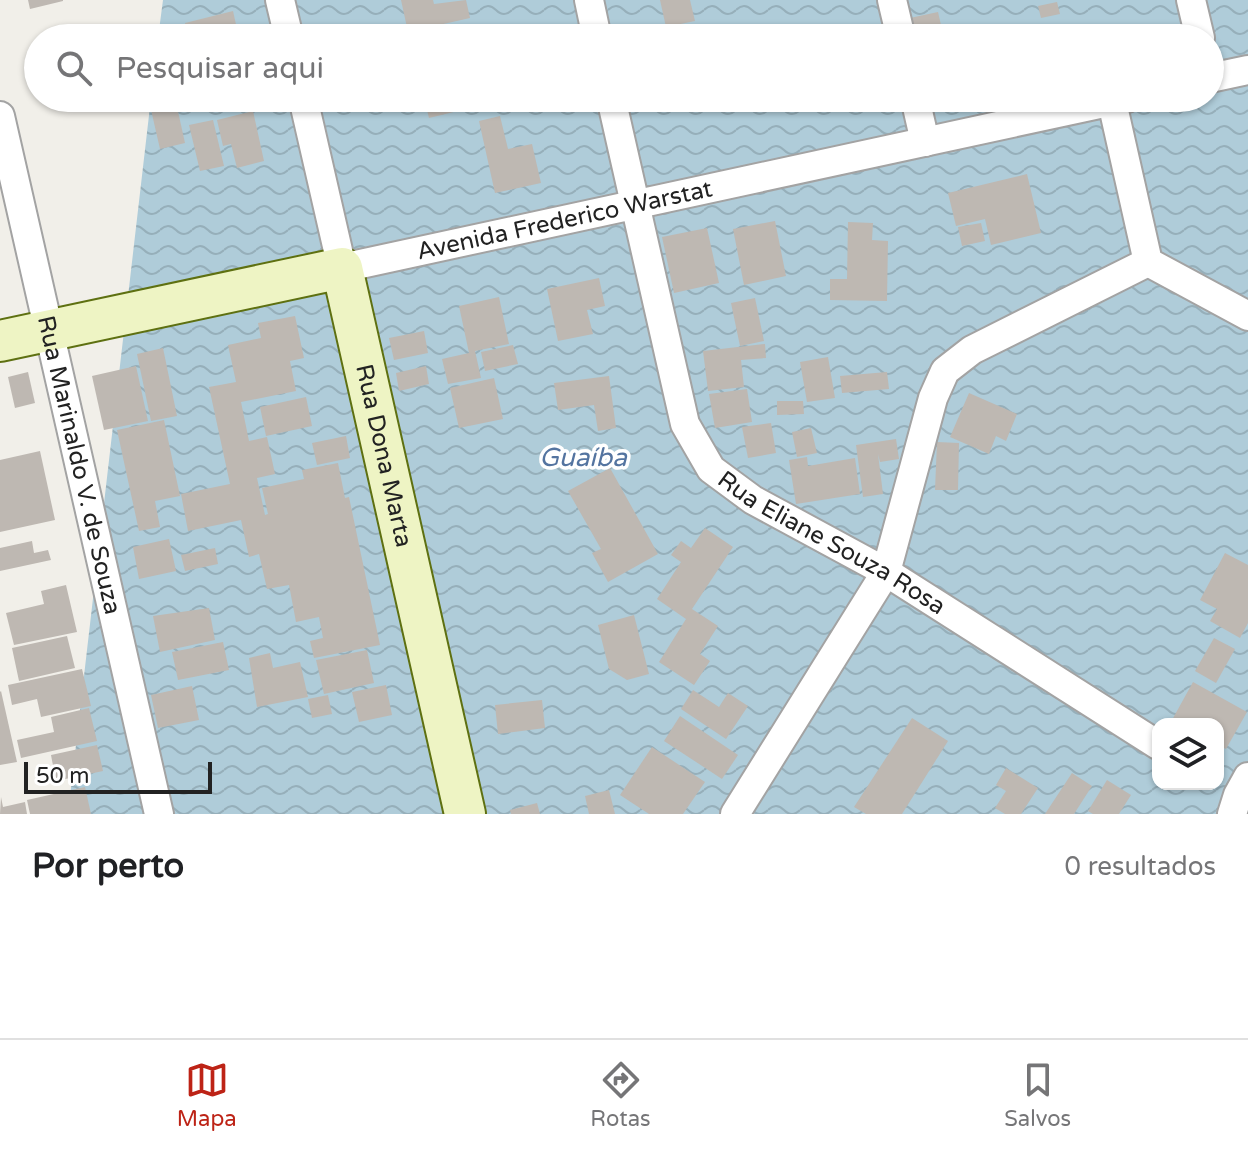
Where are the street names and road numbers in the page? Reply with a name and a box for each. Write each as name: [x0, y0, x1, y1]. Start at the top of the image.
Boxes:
street label: Avenida Frederico Warstat: [414, 174, 715, 266]
street label: Rua Marinaldo V. de Souza: [31, 313, 128, 617]
street label: Rua Dona Marta: [350, 361, 419, 550]
street label: Rua Eliane Souza Rosa: [712, 465, 951, 621]

